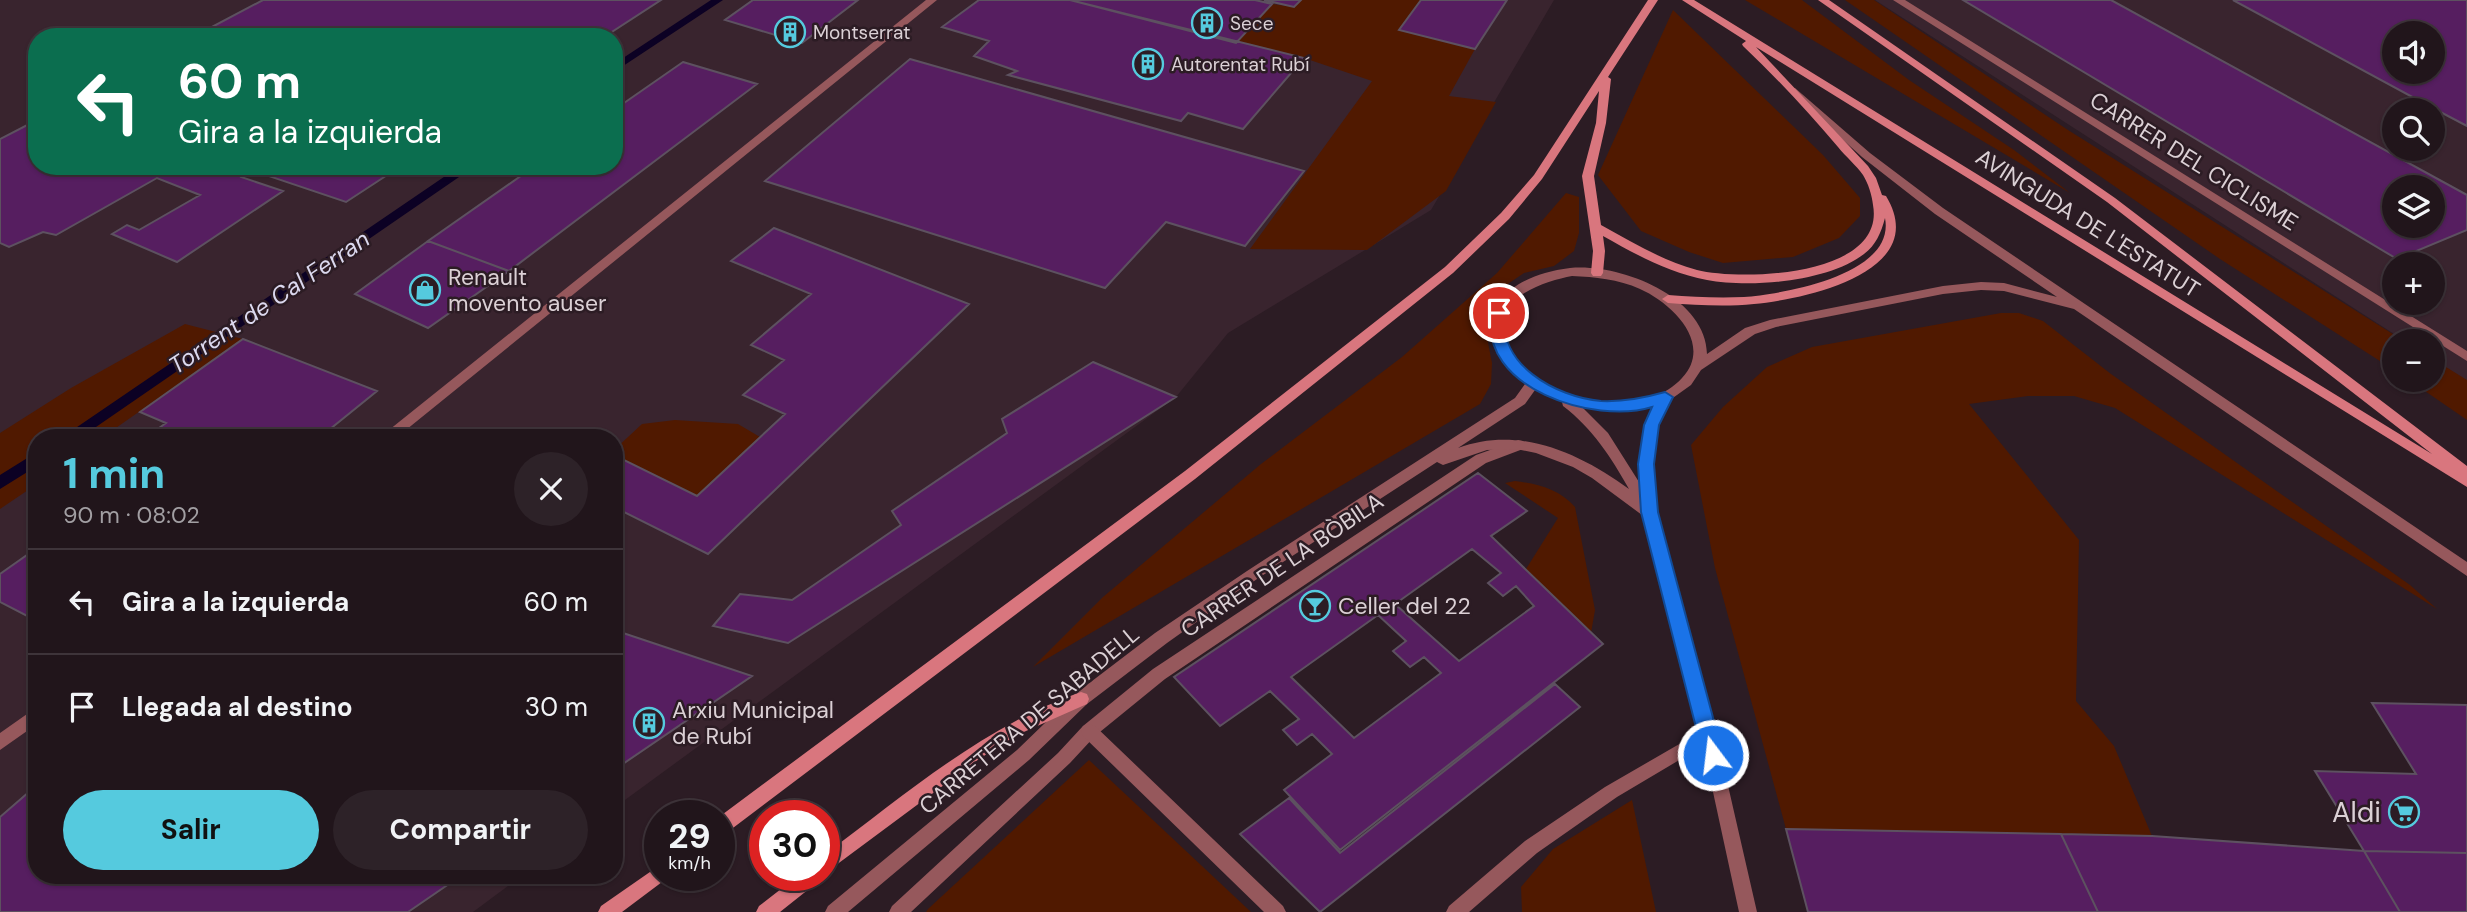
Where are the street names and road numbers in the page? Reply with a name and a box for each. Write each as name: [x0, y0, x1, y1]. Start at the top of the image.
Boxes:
street label: CARRER DEL CICLISME: [2084, 85, 2304, 237]
street label: AVINGUDA DE L'ESTATUT: [1970, 142, 2206, 304]
street label: CARRER DE LA BÒBILA: [1175, 486, 1389, 644]
street label: CARRETERA DE SABADELL: [913, 619, 1145, 821]

